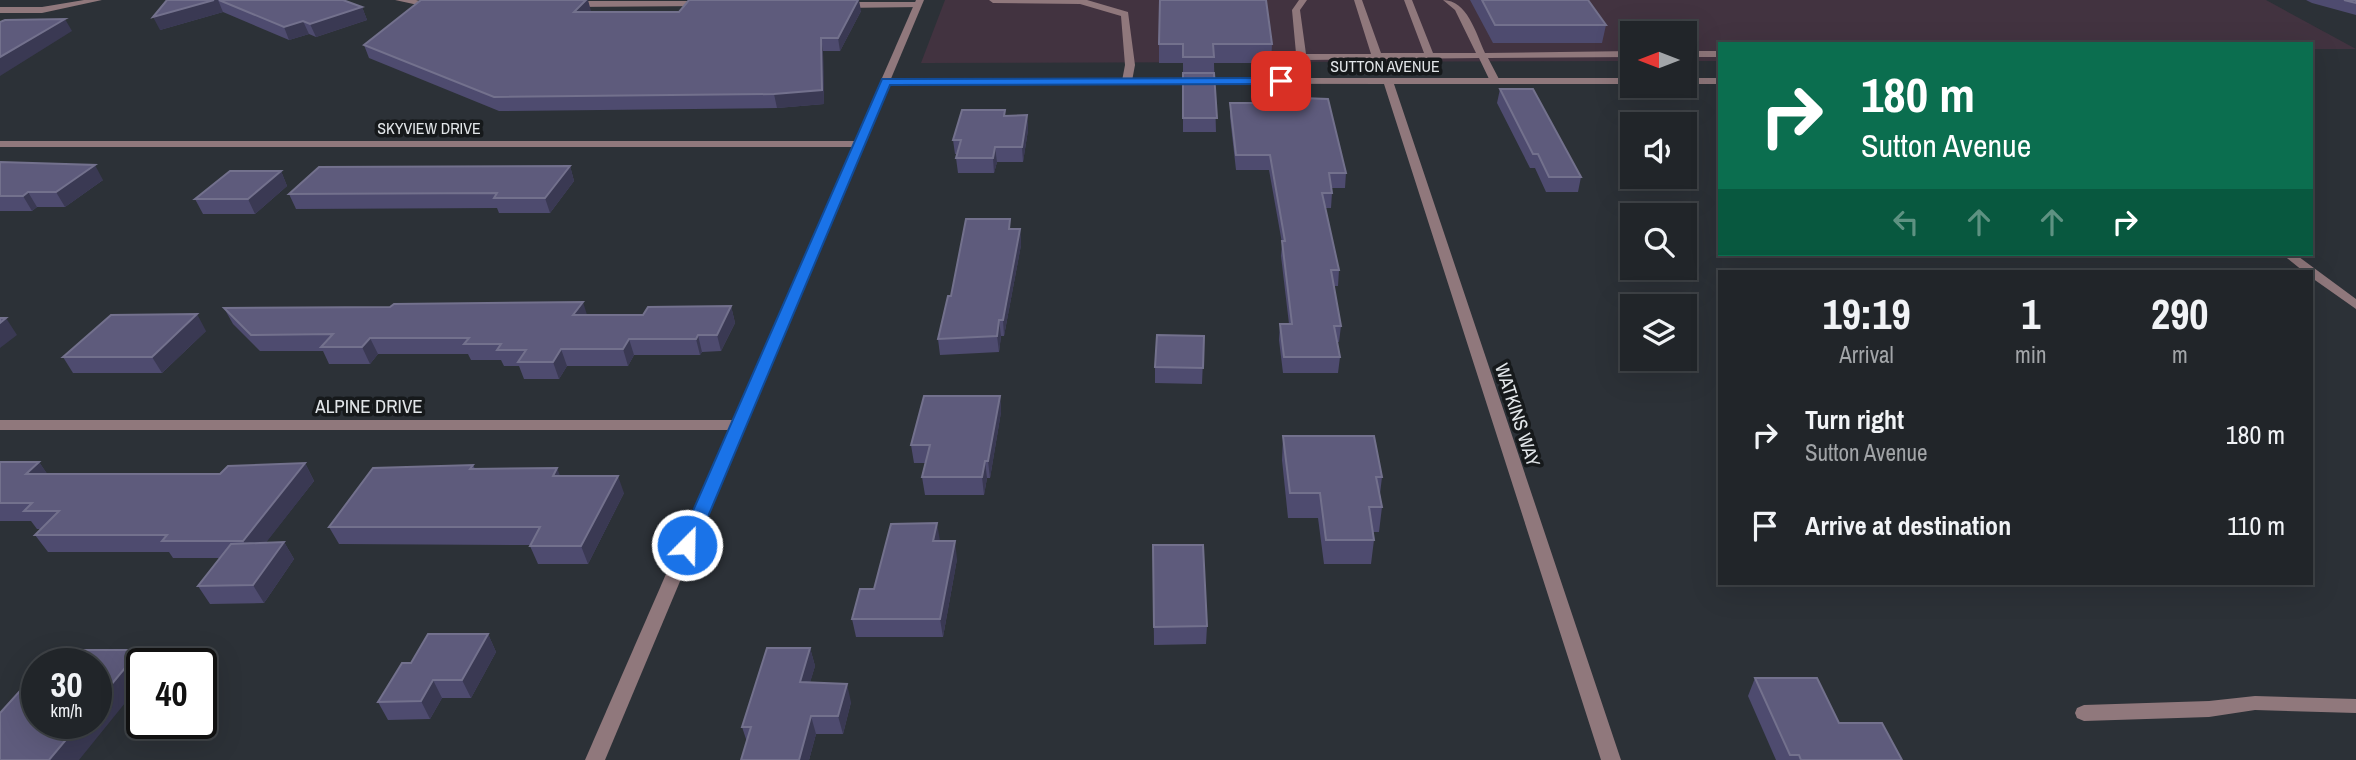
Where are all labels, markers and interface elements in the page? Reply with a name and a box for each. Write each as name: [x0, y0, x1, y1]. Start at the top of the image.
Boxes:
north arrow: [1620, 21, 1698, 98]
map controls: [1620, 21, 1697, 371]
pin: [1251, 51, 1311, 111]
street label: SUTTON AVENUE: [1330, 55, 1440, 77]
text: 180 m: [1861, 61, 1975, 127]
icon: arrive: [1262, 62, 1300, 100]
icon: right: [1746, 70, 1837, 161]
button: sound: [1620, 112, 1697, 189]
street label: SKYVIEW DRIVE: [377, 117, 481, 139]
text: Sutton Avenue: [1861, 124, 2031, 167]
button: search: [1620, 203, 1697, 280]
icon: left: [1887, 203, 1925, 241]
icon: ahead: [1960, 203, 1998, 241]
icon: ahead: [2033, 203, 2071, 241]
icon: right: [2106, 203, 2144, 241]
text: 19:19: [1823, 286, 1911, 342]
text: 1: [2021, 286, 2040, 342]
text: 290: [2151, 286, 2209, 342]
button: layers: [1620, 294, 1697, 371]
text: Arrival: [1839, 339, 1894, 370]
text: min: [2015, 339, 2047, 370]
text: m: [2172, 339, 2188, 370]
street label: WATKINS WAY: [1489, 360, 1547, 471]
street label: ALPINE DRIVE: [314, 393, 423, 419]
text: Turn right: [1805, 402, 1904, 437]
icon: right: [1746, 416, 1784, 454]
text: 180 m: [2226, 417, 2285, 452]
text: Sutton Avenue: [1805, 437, 1927, 468]
icon: arrive: [1746, 507, 1784, 545]
position arrow: [650, 508, 724, 582]
text: Arrive at destination: [1805, 508, 2011, 543]
text: 110 m: [2227, 508, 2285, 543]
speed limit sign: 40: [126, 648, 217, 739]
text: 30: [51, 661, 82, 708]
text: km/h: [51, 698, 83, 723]

